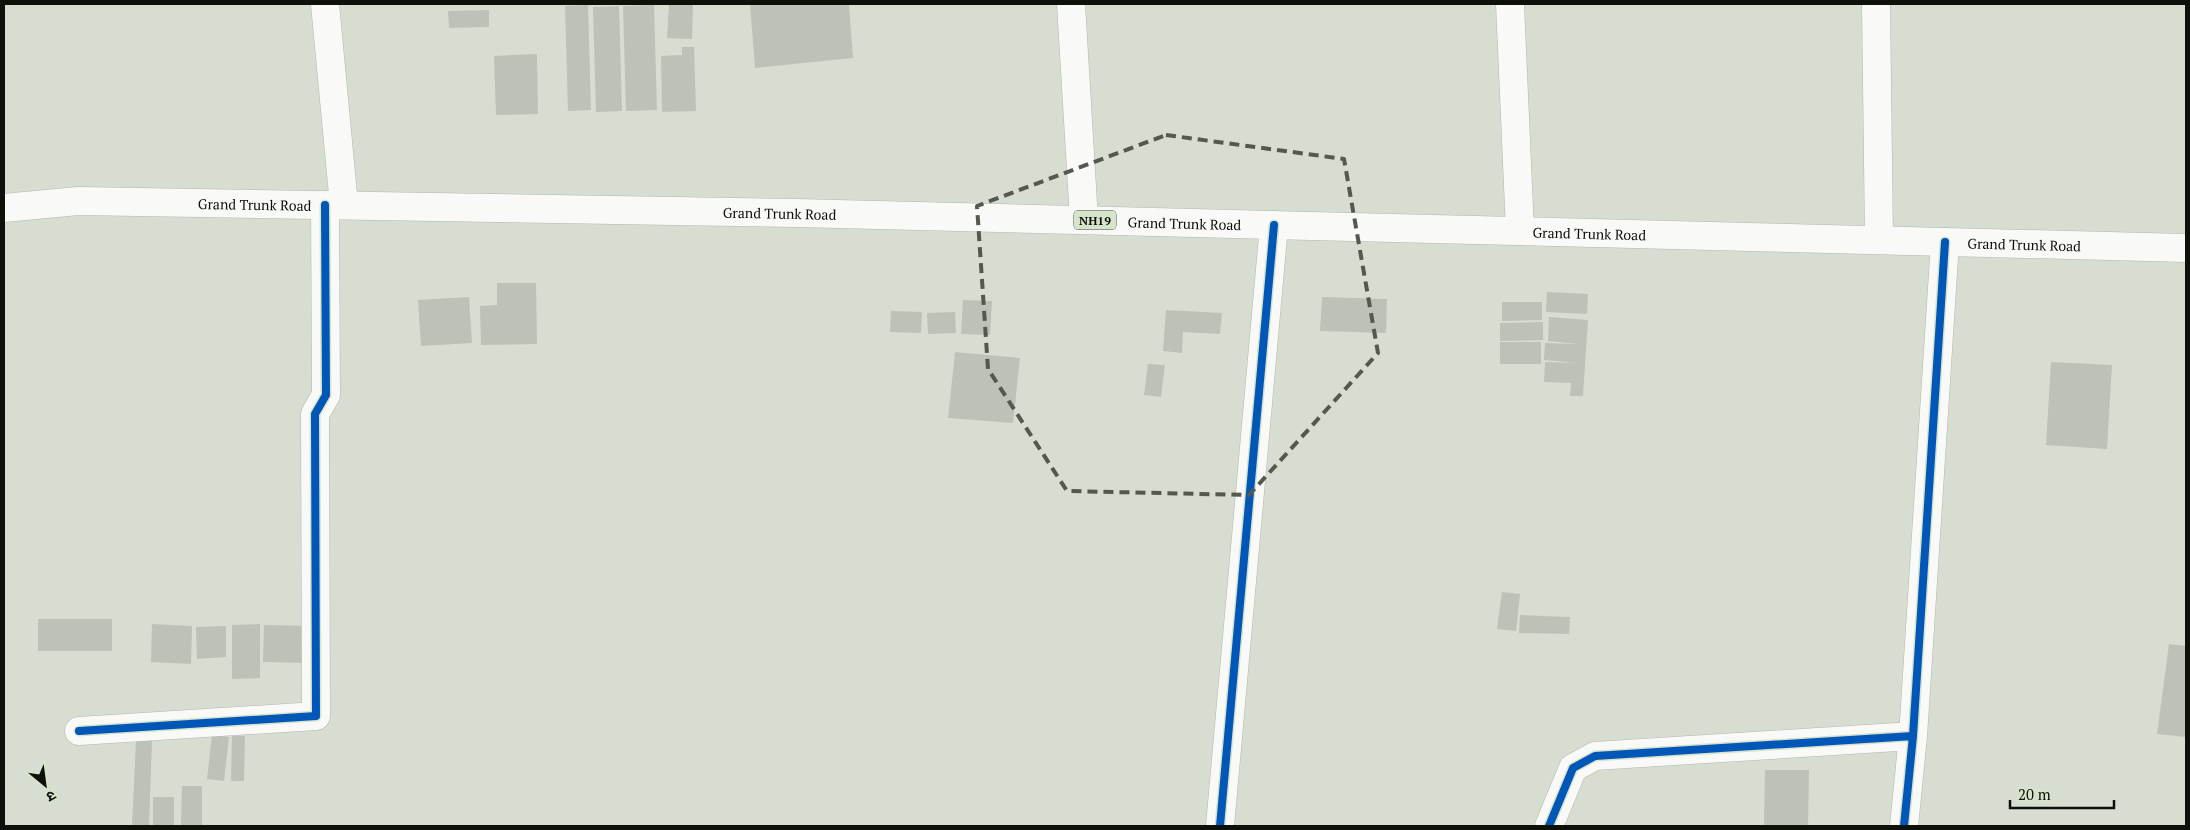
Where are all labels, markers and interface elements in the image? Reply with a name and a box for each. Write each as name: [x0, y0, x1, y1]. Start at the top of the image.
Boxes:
street label: Grand Trunk Road: [198, 194, 312, 214]
street label: Grand Trunk Road: [723, 202, 837, 223]
road number: NH19: [1074, 210, 1116, 230]
street label: Grand Trunk Road: [1127, 212, 1242, 234]
street label: Grand Trunk Road: [1532, 222, 1647, 244]
street label: Grand Trunk Road: [1967, 233, 2081, 255]
north arrow: [20, 760, 70, 810]
scale bar: [2010, 778, 2114, 810]
text: 20 m: [2018, 784, 2051, 804]
text: उ: [43, 787, 60, 807]

